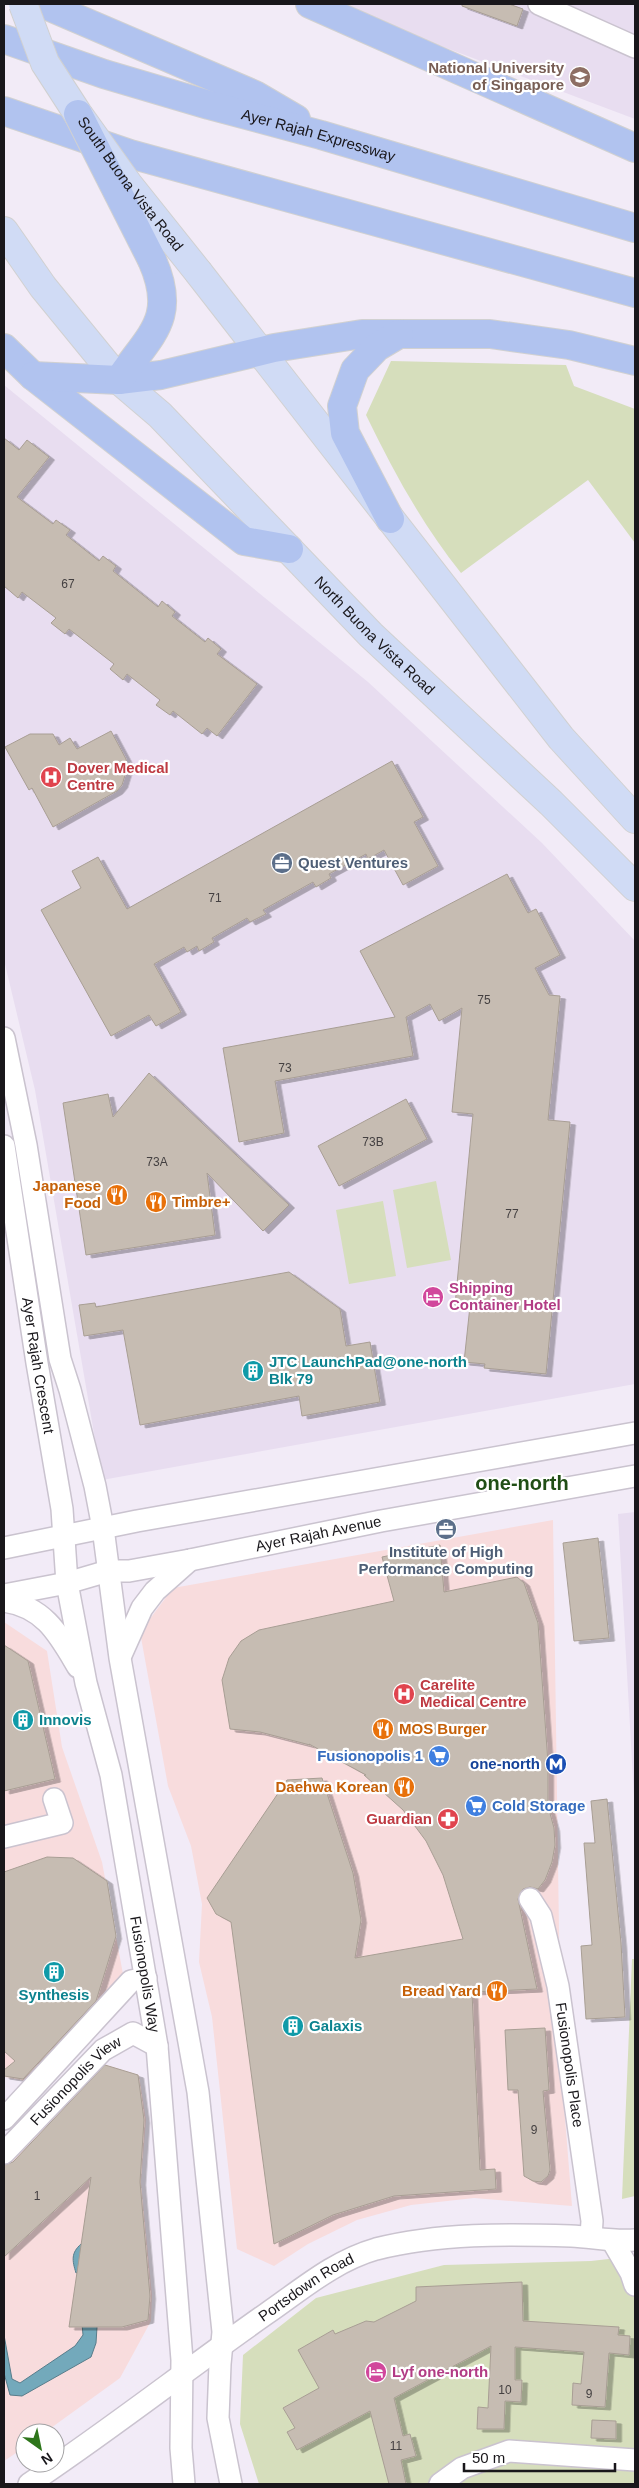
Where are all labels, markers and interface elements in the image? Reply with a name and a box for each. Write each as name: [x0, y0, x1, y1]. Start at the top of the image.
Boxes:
place label: National University of Singapore: [428, 59, 565, 93]
school or university icon: National University of Singapore: [568, 65, 592, 89]
street label: Ayer Rajah Expressway: [240, 105, 398, 165]
street label: South Buona Vista Road: [75, 113, 187, 254]
street label: North Buona Vista Road: [311, 573, 438, 698]
house number: 67: [61, 577, 75, 591]
place label: Dover Medical Centre: [67, 759, 169, 793]
hospital icon: Dover Medical Centre: [39, 765, 63, 789]
office icon: Quest Ventures: [270, 851, 294, 875]
place label: Quest Ventures: [298, 854, 408, 871]
house number: 71: [208, 891, 222, 905]
house number: 75: [477, 993, 491, 1007]
house number: 73: [278, 1061, 292, 1075]
house number: 73B: [362, 1135, 384, 1149]
house number: 73A: [146, 1155, 168, 1169]
place label: Japanese Food: [33, 1177, 101, 1211]
restaurant icon: Japanese Food: [105, 1183, 129, 1207]
restaurant icon: Timbre+: [144, 1190, 168, 1214]
place label: Timbre+: [172, 1193, 231, 1210]
house number: 77: [505, 1207, 519, 1221]
place label: Shipping Container Hotel: [449, 1279, 561, 1313]
hotel icon: Shipping Container Hotel: [421, 1285, 445, 1309]
street label: Ayer Rajah Crescent: [19, 1296, 58, 1436]
place label: JTC LaunchPad@one-north Blk 79: [269, 1353, 467, 1387]
building icon: JTC LaunchPad@one-north Blk 79: [241, 1359, 265, 1383]
district label: one-north: [475, 1472, 569, 1494]
street label: Ayer Rajah Avenue: [254, 1512, 383, 1554]
office icon: Institute of High Performance Computing: [434, 1517, 458, 1541]
place label: Institute of High Performance Computing: [358, 1543, 534, 1577]
place label: Carelite Medical Centre: [420, 1676, 527, 1710]
hospital icon: Carelite Medical Centre: [392, 1682, 416, 1706]
building icon: Innovis: [11, 1708, 35, 1732]
place label: Innovis: [39, 1711, 92, 1728]
restaurant icon: MOS Burger: [371, 1717, 395, 1741]
place label: MOS Burger: [399, 1720, 487, 1737]
supermarket icon: Fusionopolis 1: [427, 1744, 451, 1768]
place label: Fusionopolis 1: [317, 1747, 423, 1764]
metro station icon: one-north: [544, 1752, 568, 1776]
place label: one-north: [470, 1755, 540, 1772]
restaurant icon: Daehwa Korean: [392, 1775, 416, 1799]
place label: Daehwa Korean: [275, 1778, 388, 1795]
supermarket icon: Cold Storage: [464, 1794, 488, 1818]
place label: Cold Storage: [492, 1797, 585, 1814]
pharmacy icon: Guardian: [436, 1807, 460, 1831]
place label: Guardian: [366, 1810, 432, 1827]
street label: Fusionopolis Way: [127, 1915, 164, 2034]
building icon: Synthesis: [42, 1960, 66, 1984]
restaurant icon: Bread Yard: [485, 1979, 509, 2003]
place label: Bread Yard: [402, 1982, 481, 1999]
place label: Synthesis: [19, 1986, 89, 2003]
street label: Fusionopolis Place: [552, 2001, 587, 2128]
building icon: Galaxis: [281, 2014, 305, 2038]
place label: Galaxis: [309, 2017, 362, 2034]
street label: Fusionopolis View: [26, 2032, 124, 2129]
house number: 9: [531, 2123, 538, 2137]
house number: 1: [34, 2189, 41, 2203]
street label: Portsdown Road: [255, 2249, 356, 2325]
hotel icon: Lyf one-north: [364, 2360, 388, 2384]
place label: Lyf one-north: [392, 2363, 488, 2380]
house number: 10: [498, 2383, 512, 2397]
house number: 9: [586, 2387, 593, 2401]
north arrow: [15, 2423, 65, 2473]
house number: 11: [390, 2439, 403, 2453]
scale bar: [464, 2440, 615, 2472]
text: N: [38, 2449, 56, 2468]
text: 50 m: [472, 2449, 505, 2466]

